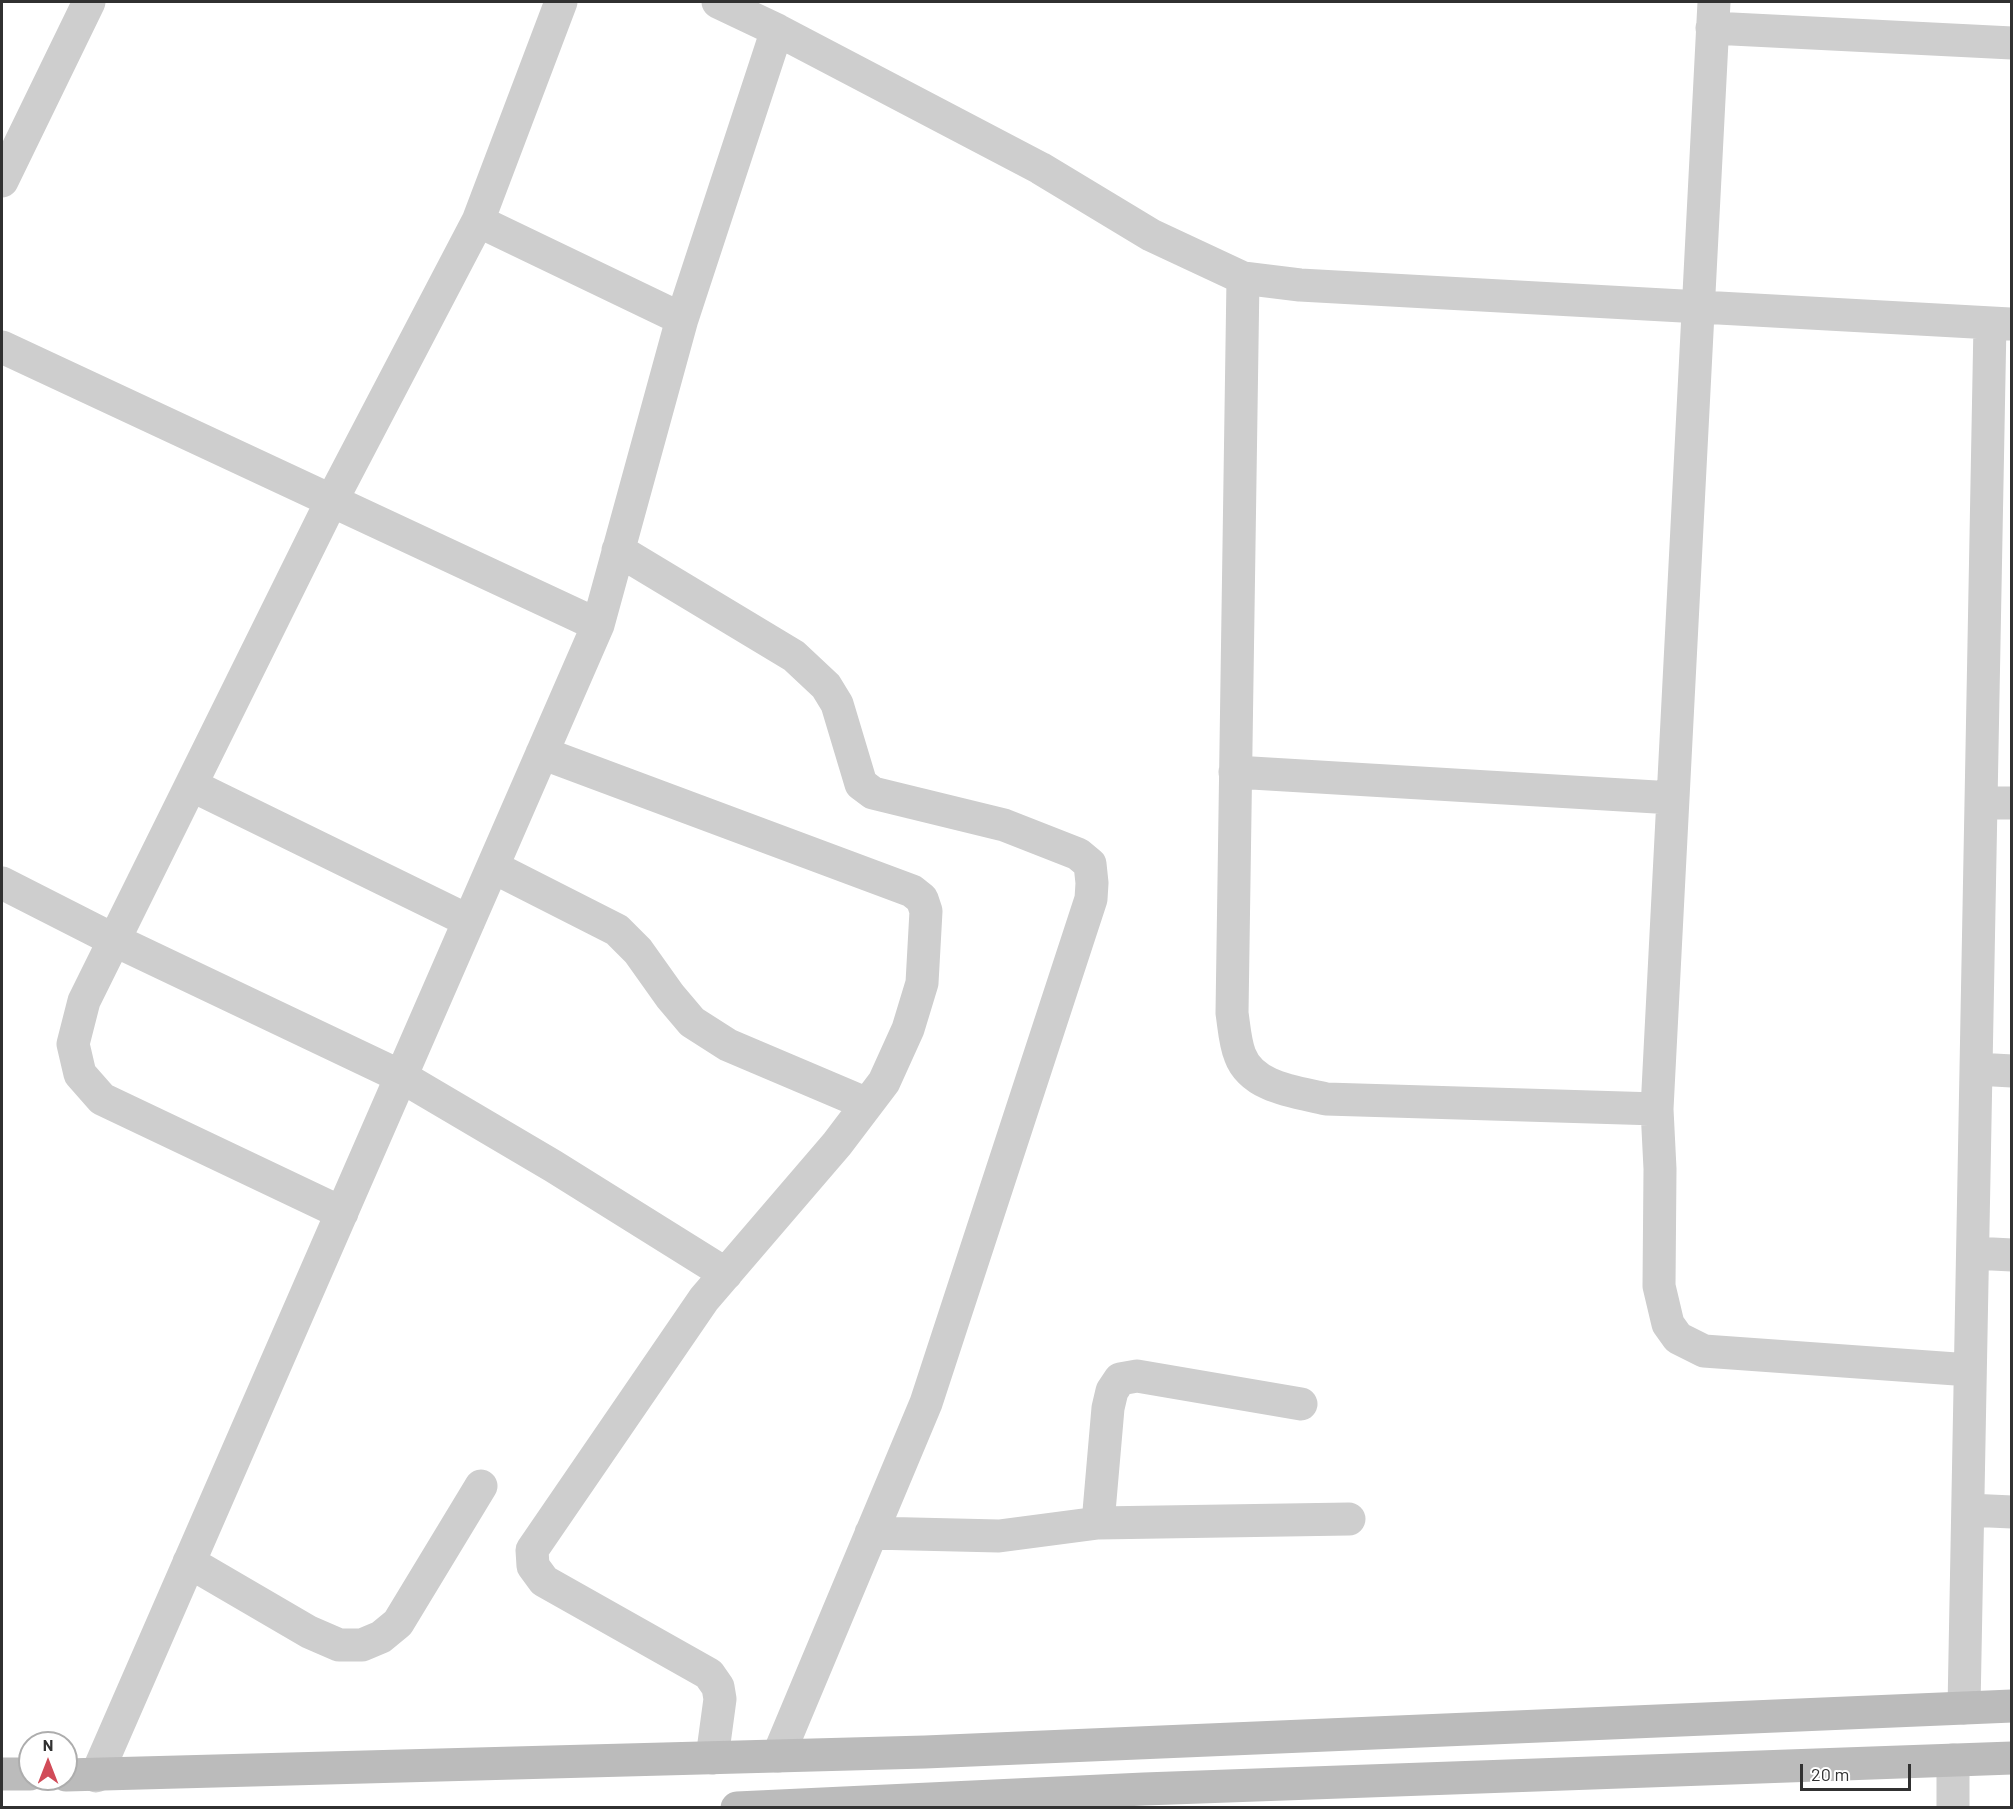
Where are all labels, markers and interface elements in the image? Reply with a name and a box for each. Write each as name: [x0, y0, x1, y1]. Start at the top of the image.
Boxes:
north arrow: [18, 1731, 78, 1791]
text: N: [43, 1735, 53, 1754]
scale bar: [1803, 1752, 1914, 1790]
text: 20 m: [1811, 1763, 1849, 1785]

